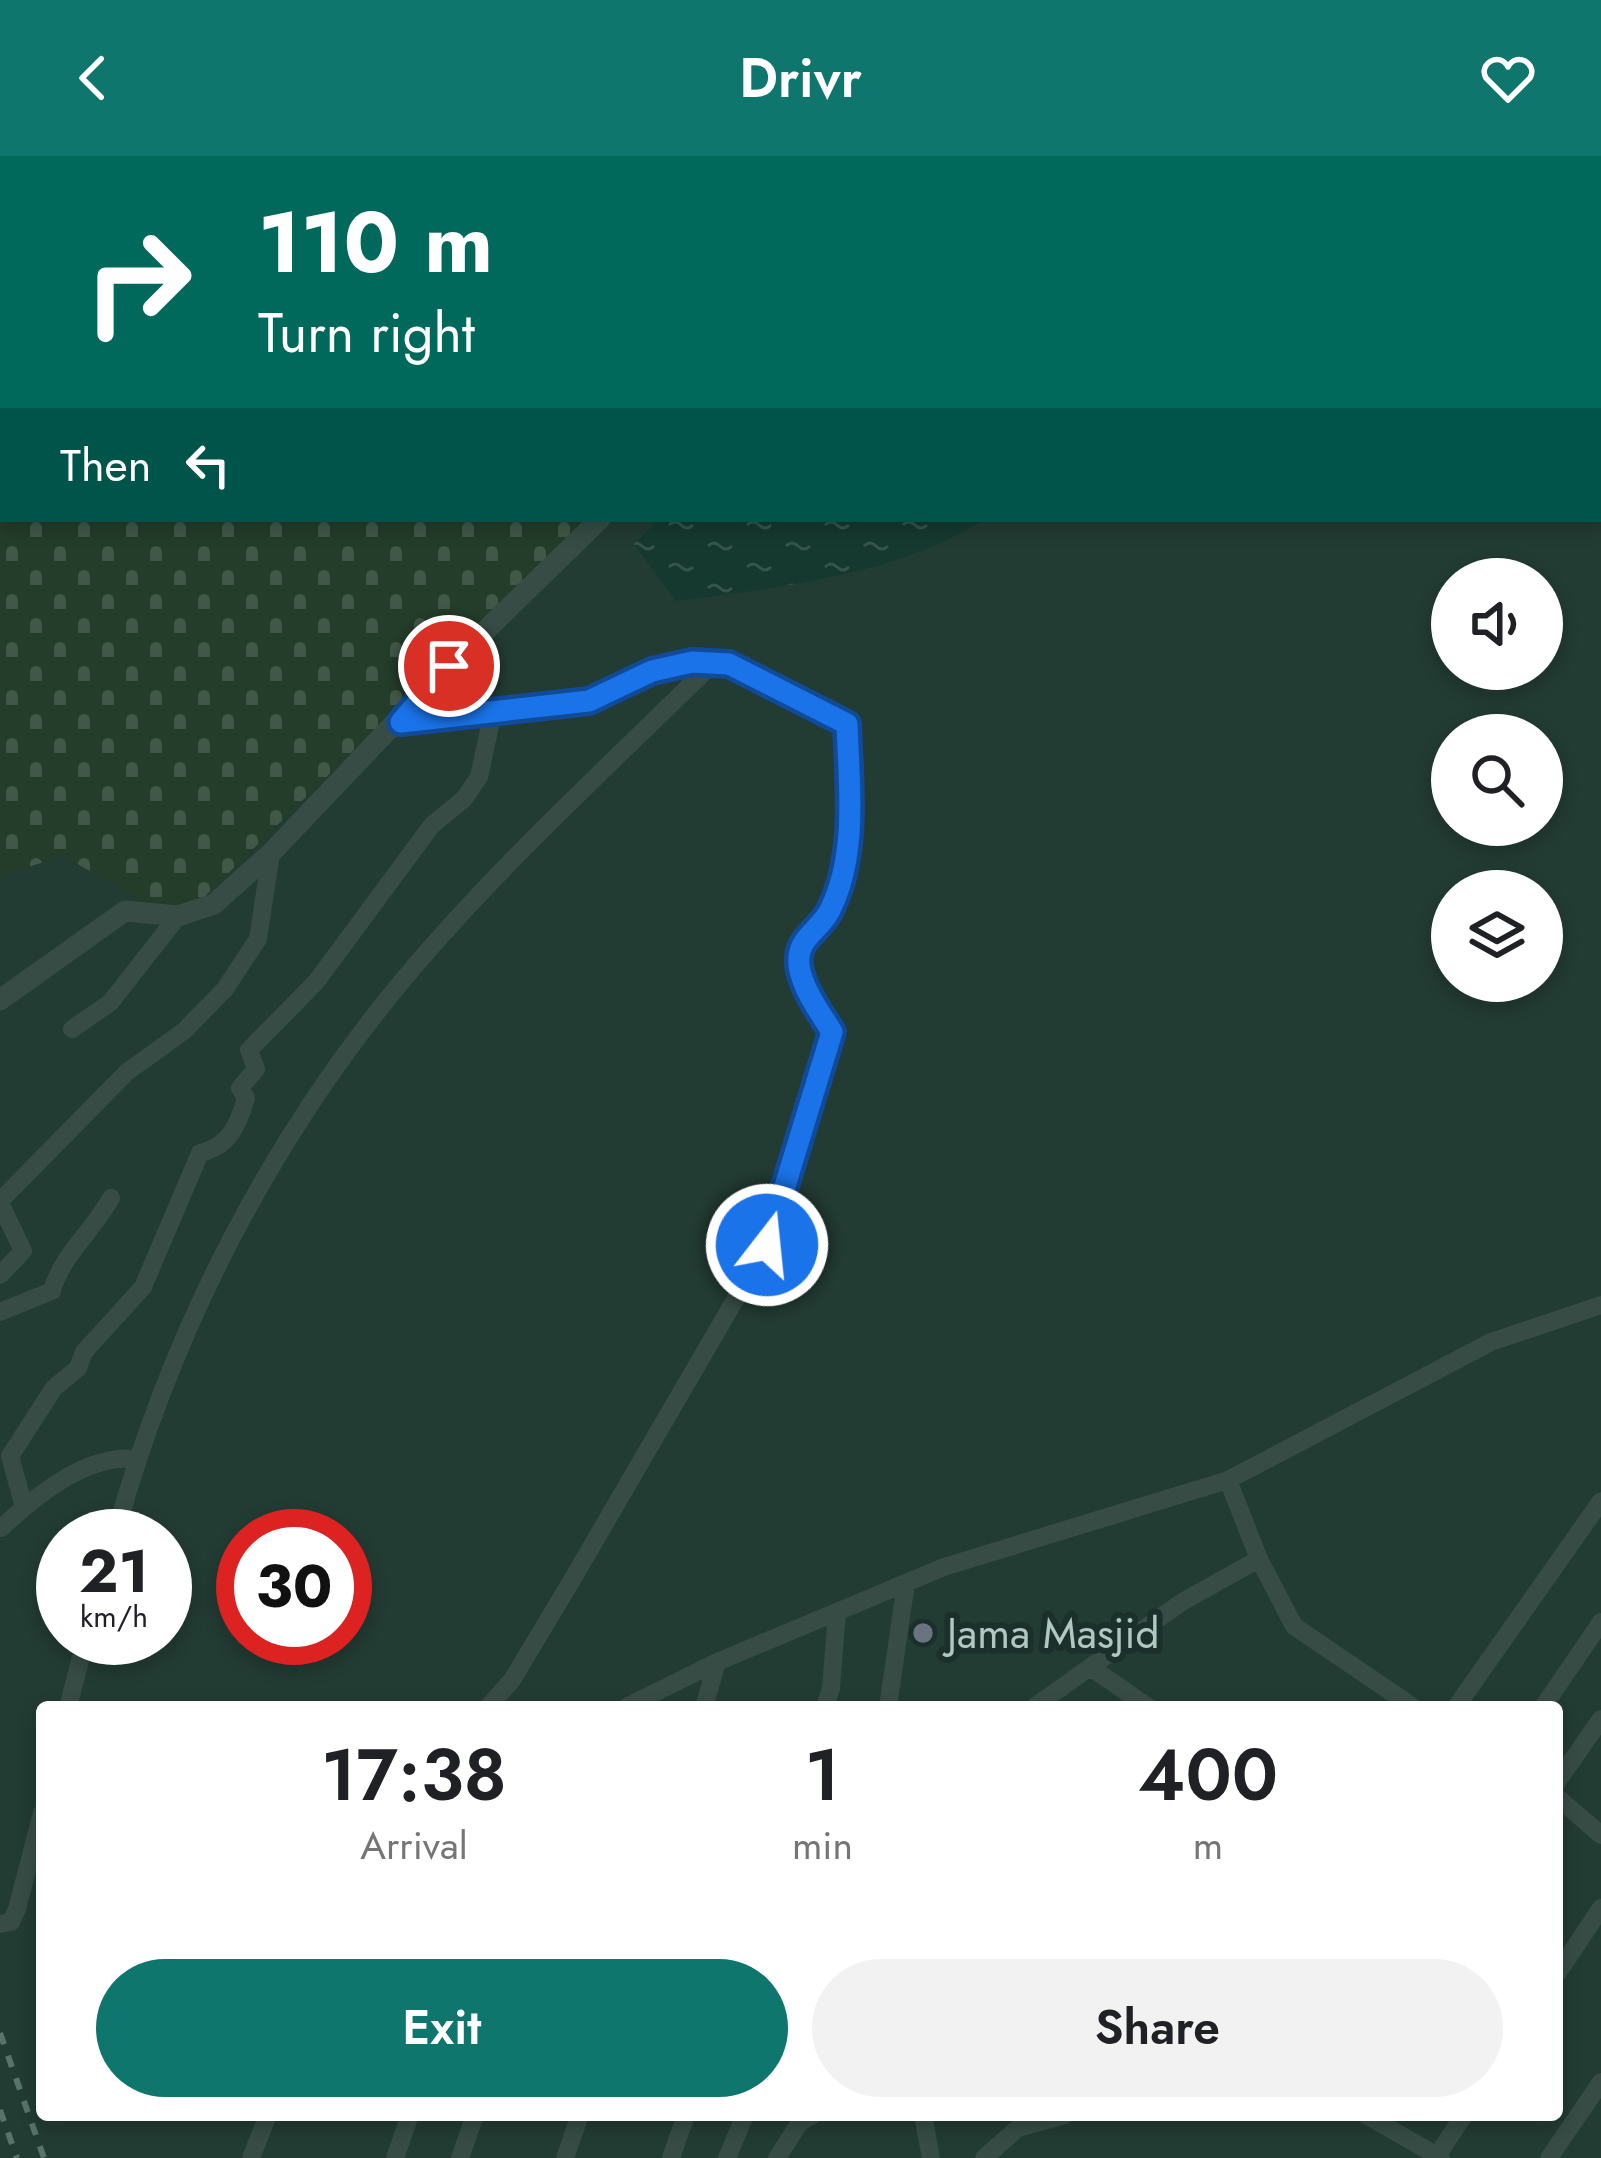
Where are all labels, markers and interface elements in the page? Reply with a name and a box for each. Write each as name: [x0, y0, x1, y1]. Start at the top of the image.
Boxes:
text: Drivr: [739, 39, 862, 117]
icon: back: [60, 45, 126, 111]
icon: heart: [1475, 45, 1541, 111]
text: 110 m: [258, 182, 493, 304]
icon: right: [60, 204, 216, 360]
text: Turn right: [258, 294, 475, 372]
icon: left: [175, 432, 241, 498]
text: Then: [60, 433, 151, 498]
map controls: [1431, 558, 1563, 1002]
button: sound: [1431, 558, 1563, 690]
pin: [398, 615, 500, 717]
icon: arrive: [416, 633, 482, 699]
button: search: [1431, 714, 1563, 846]
button: layers: [1431, 870, 1563, 1002]
position arrow: [704, 1182, 830, 1308]
speed limit sign: 30: [216, 1509, 372, 1665]
text: 21: [79, 1528, 149, 1615]
text: km/h: [80, 1595, 148, 1638]
place label: Jama Masjid: [942, 1603, 1159, 1664]
marker: Jama Masjid: [910, 1620, 936, 1646]
text: 17:38: [321, 1723, 507, 1827]
text: 1: [805, 1723, 840, 1827]
text: 400: [1138, 1723, 1278, 1827]
text: Arrival: [360, 1817, 468, 1874]
text: min: [792, 1817, 853, 1874]
text: m: [1193, 1817, 1223, 1874]
button: Exit: [96, 1959, 788, 2097]
button: Share: [812, 1959, 1503, 2097]

